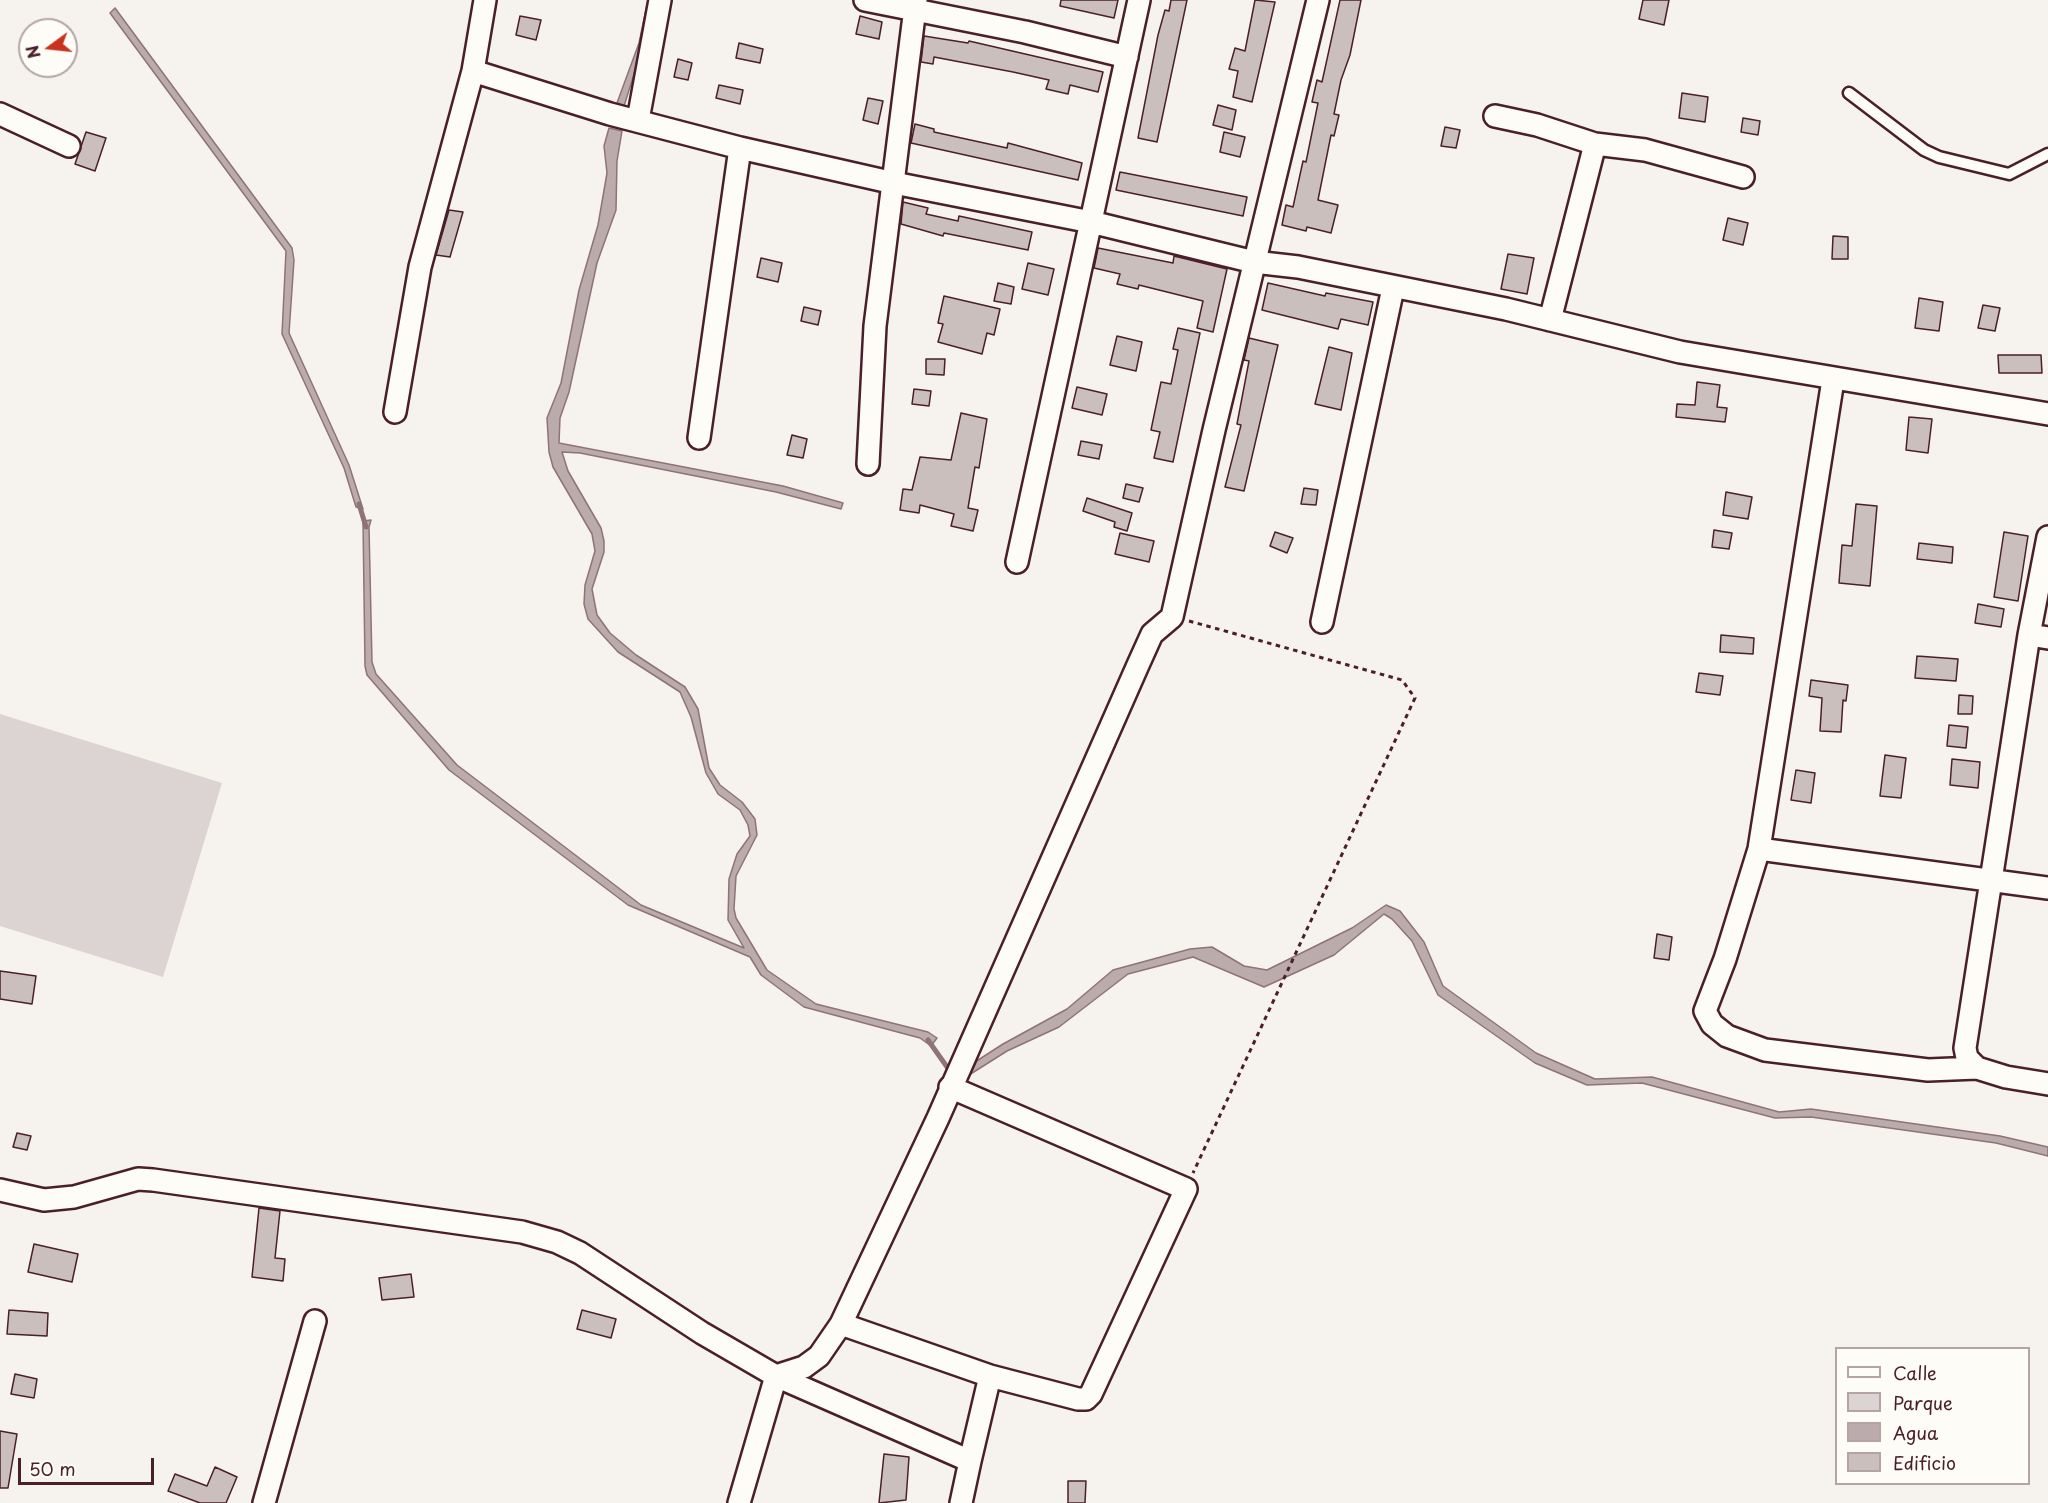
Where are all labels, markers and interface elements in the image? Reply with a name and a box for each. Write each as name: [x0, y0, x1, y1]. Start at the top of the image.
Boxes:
north arrow: [18, 18, 78, 78]
text: N: [19, 43, 46, 61]
legend: [1835, 1347, 2030, 1485]
text: Calle: [1893, 1359, 1937, 1386]
text: Parque: [1893, 1389, 1953, 1416]
text: Agua: [1893, 1419, 1938, 1446]
scale bar: [21, 1446, 158, 1484]
text: Edificio: [1893, 1449, 1956, 1476]
text: 50 m: [29, 1455, 76, 1482]

